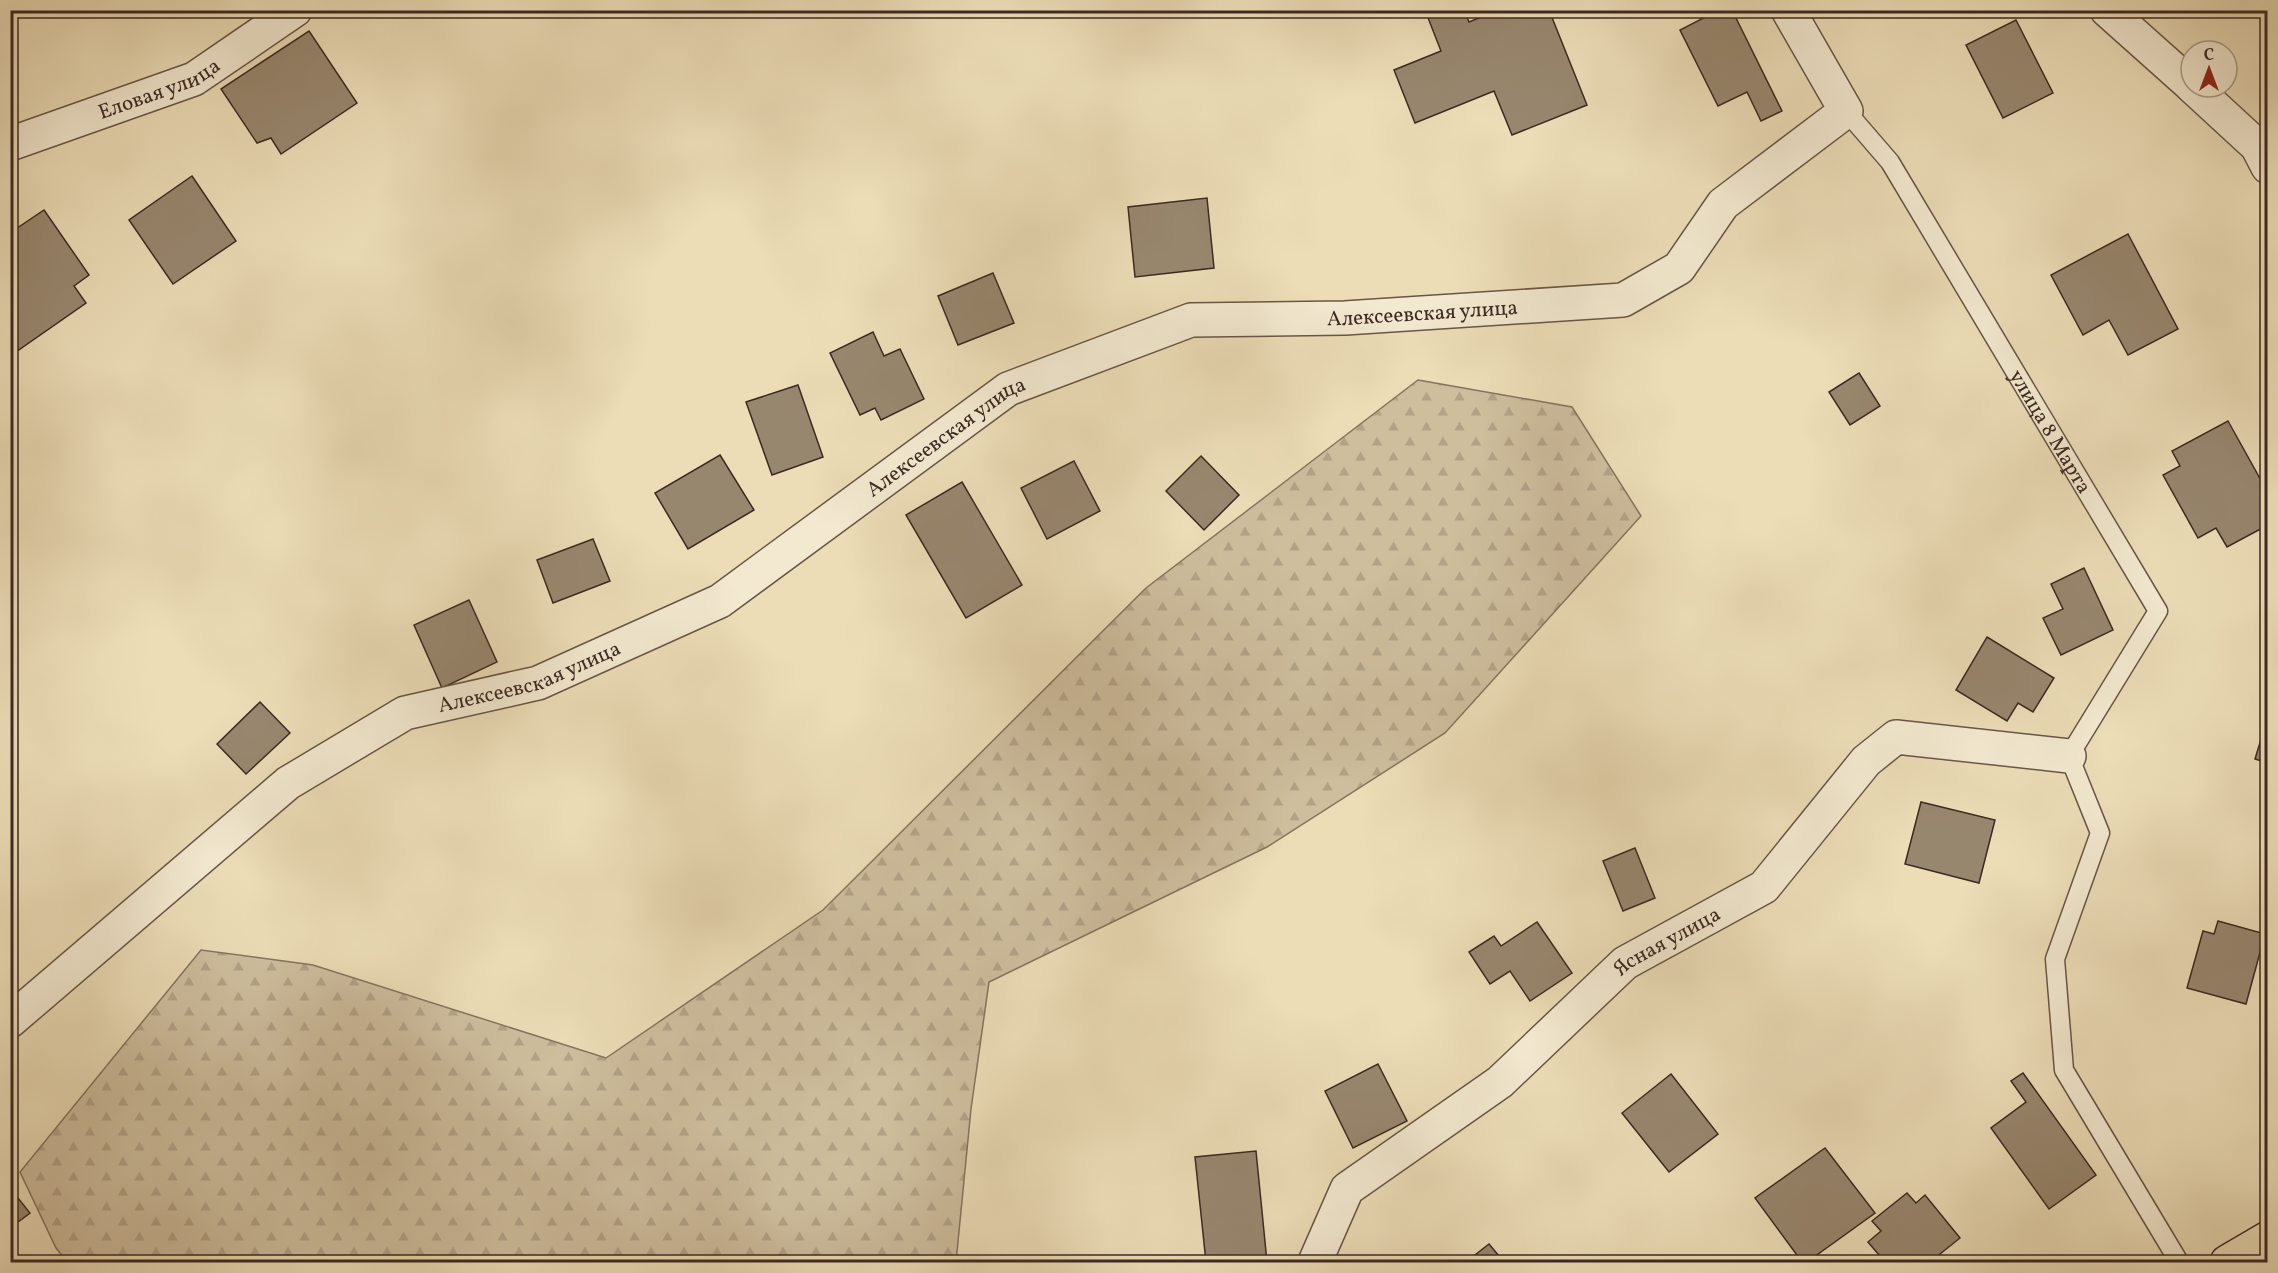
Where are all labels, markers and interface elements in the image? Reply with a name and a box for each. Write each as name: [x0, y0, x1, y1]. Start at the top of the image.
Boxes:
north arrow: [2179, 39, 2239, 99]
text: С: [2204, 45, 2214, 67]
street label: Еловая улица: [95, 52, 227, 128]
street label: Алексеевская улица: [1327, 294, 1519, 334]
street label: улица 8 Марта: [2001, 365, 2098, 500]
street label: Алексеевская улица: [861, 371, 1030, 505]
street label: Алексеевская улица: [435, 635, 626, 721]
street label: Ясная улица: [1607, 900, 1726, 983]

